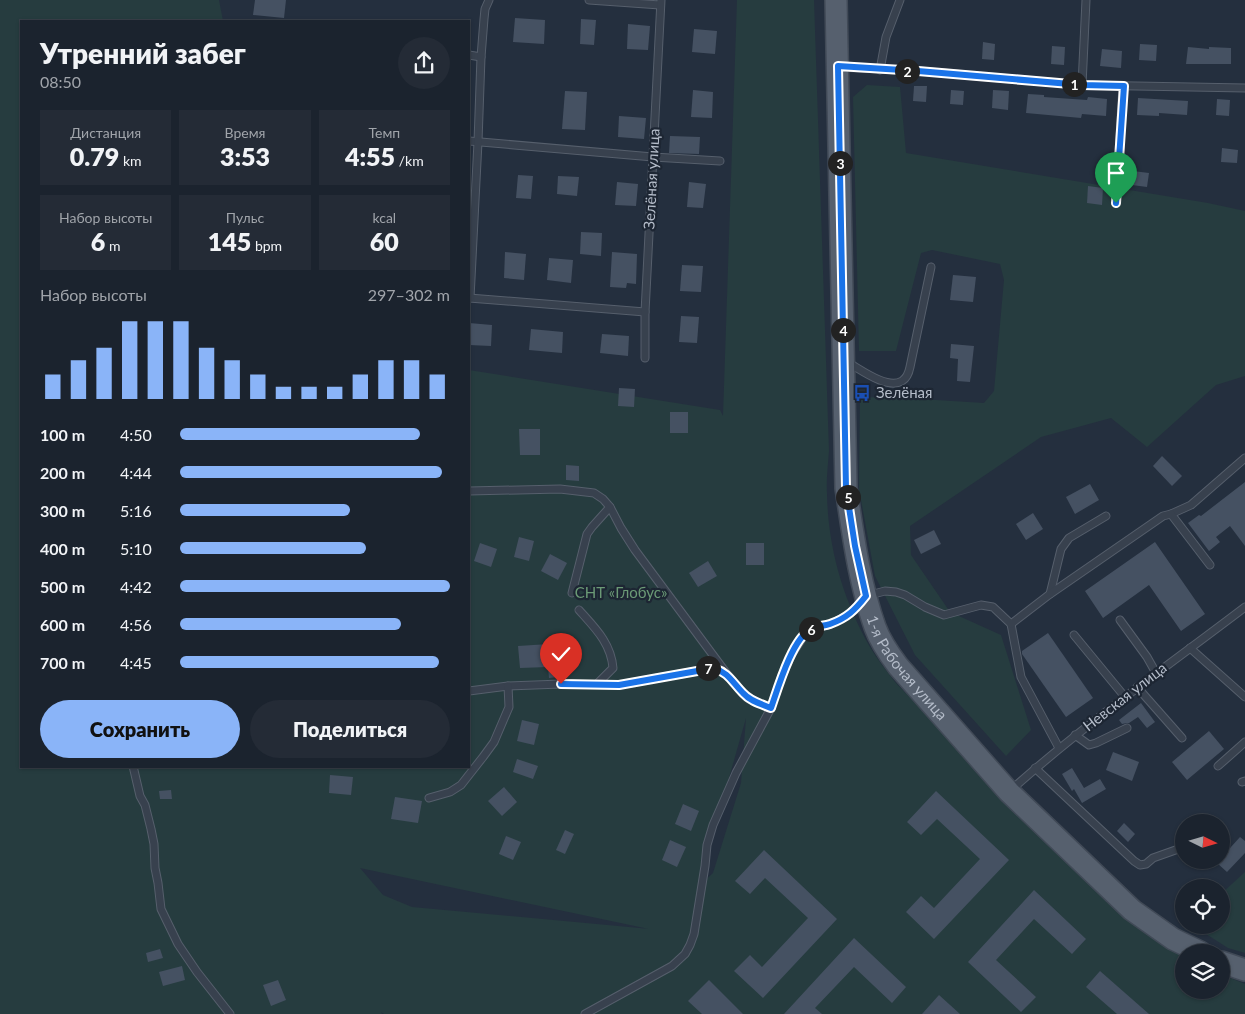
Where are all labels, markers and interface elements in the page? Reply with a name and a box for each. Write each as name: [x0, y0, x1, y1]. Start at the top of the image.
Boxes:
text: Утренний забег: [40, 36, 246, 70]
button: share: [398, 37, 450, 89]
pin: 2: [894, 58, 920, 84]
text: 2: [903, 63, 912, 80]
text: 08:50: [40, 72, 81, 91]
pin: 1: [1062, 72, 1086, 96]
text: 1: [1070, 76, 1079, 93]
text: Дистанция: [70, 124, 141, 141]
text: Время: [225, 124, 265, 141]
text: Темп: [368, 124, 400, 141]
street label: Зелёная улица: [639, 128, 663, 230]
text: 0.79: [70, 141, 119, 171]
text: 3:53: [220, 141, 270, 171]
text: 4:55: [345, 141, 395, 171]
pin: 3: [828, 150, 852, 176]
text: km: [119, 152, 142, 169]
text: /km: [395, 152, 424, 169]
pin: [1095, 152, 1137, 203]
text: 3: [836, 155, 845, 172]
icon: arrive: [1102, 159, 1130, 187]
text: Набор высоты: [59, 209, 152, 226]
text: Пульс: [226, 209, 264, 226]
text: kcal: [372, 209, 396, 226]
text: 6: [91, 226, 105, 256]
text: 145: [208, 226, 251, 256]
text: 60: [370, 226, 399, 256]
text: m: [105, 237, 120, 254]
text: bpm: [251, 237, 282, 254]
text: Набор высоты: [40, 285, 147, 304]
text: 297–302 m: [368, 285, 450, 304]
pin: 4: [830, 318, 856, 342]
text: 4: [839, 322, 848, 339]
bus stop icon: Зелёная: [852, 383, 872, 403]
place label: Зелёная: [876, 383, 932, 401]
text: 100 m: [40, 425, 85, 444]
text: 4:50: [120, 425, 152, 444]
text: 200 m: [40, 463, 85, 482]
text: 4:44: [120, 463, 152, 482]
pin: 5: [836, 484, 860, 510]
text: 5: [844, 489, 853, 506]
text: 300 m: [40, 501, 85, 520]
text: 5:16: [120, 501, 152, 520]
text: 400 m: [40, 539, 85, 558]
text: 5:10: [120, 539, 152, 558]
text: 500 m: [40, 577, 85, 596]
text: 4:42: [120, 577, 152, 596]
park label: СНТ «Глобус»: [575, 583, 667, 601]
street label: 1-я Рабочая улица: [864, 613, 951, 723]
text: 600 m: [40, 615, 85, 634]
text: 4:56: [120, 615, 152, 634]
pin: 6: [798, 616, 824, 642]
text: 6: [807, 621, 816, 638]
pin: [540, 633, 582, 684]
icon: check: [547, 640, 575, 668]
text: 700 m: [40, 653, 85, 672]
text: 4:45: [120, 653, 152, 672]
pin: 7: [696, 656, 720, 680]
street label: Невская улица: [1079, 658, 1170, 734]
text: 7: [704, 660, 713, 677]
button: Сохранить: [40, 700, 240, 758]
button: Поделиться: [250, 700, 450, 758]
north arrow: [1175, 814, 1230, 869]
map controls: [1175, 814, 1230, 999]
button: locate: [1175, 879, 1230, 934]
button: layers: [1175, 944, 1230, 999]

